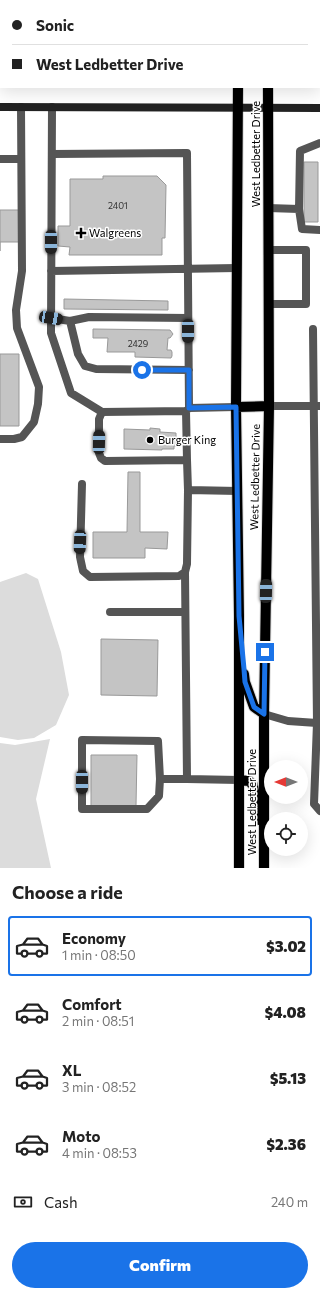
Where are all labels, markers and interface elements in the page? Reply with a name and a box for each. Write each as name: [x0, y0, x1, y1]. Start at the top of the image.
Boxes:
text: Sonic: [36, 16, 74, 34]
text: West Ledbetter Drive: [36, 55, 183, 73]
street label: West Ledbetter Drive: [249, 101, 262, 207]
house number: 2401: [108, 200, 128, 211]
place label: Walgreens: [89, 226, 141, 239]
marker: Walgreens: [76, 228, 86, 238]
car: [45, 230, 57, 254]
car: [38, 310, 64, 326]
car: [182, 319, 194, 343]
house number: 2429: [128, 338, 148, 349]
route start: [133, 361, 151, 379]
street label: West Ledbetter Drive: [247, 424, 262, 530]
car: [93, 430, 105, 454]
place label: Burger King: [158, 433, 216, 446]
marker: Burger King: [145, 435, 155, 445]
car: [74, 530, 86, 554]
car: [260, 579, 272, 603]
route end: [256, 643, 274, 661]
street label: West Ledbetter Drive: [245, 749, 258, 855]
north arrow: [264, 760, 308, 804]
map controls: [264, 760, 308, 856]
car: [76, 770, 88, 794]
button: locate: [264, 812, 308, 856]
text: Choose a ride: [12, 881, 123, 903]
icon: car: [14, 928, 50, 964]
text: Economy: [62, 929, 126, 947]
text: $3.02: [266, 937, 306, 955]
text: 1 min · 08:50: [62, 947, 136, 963]
icon: car: [14, 994, 50, 1030]
text: Comfort: [62, 995, 122, 1013]
text: $4.08: [265, 1003, 306, 1021]
text: 2 min · 08:51: [62, 1013, 134, 1029]
icon: car: [14, 1060, 50, 1096]
text: XL: [62, 1061, 81, 1079]
text: $5.13: [270, 1069, 306, 1087]
text: 3 min · 08:52: [62, 1079, 136, 1095]
icon: car: [14, 1126, 50, 1162]
text: Moto: [62, 1127, 101, 1145]
text: $2.36: [266, 1135, 306, 1153]
text: 4 min · 08:53: [62, 1145, 137, 1161]
icon: cash: [12, 1191, 34, 1213]
text: Cash: [44, 1193, 78, 1211]
text: 240 m: [271, 1194, 308, 1210]
button: Confirm: [12, 1242, 308, 1288]

